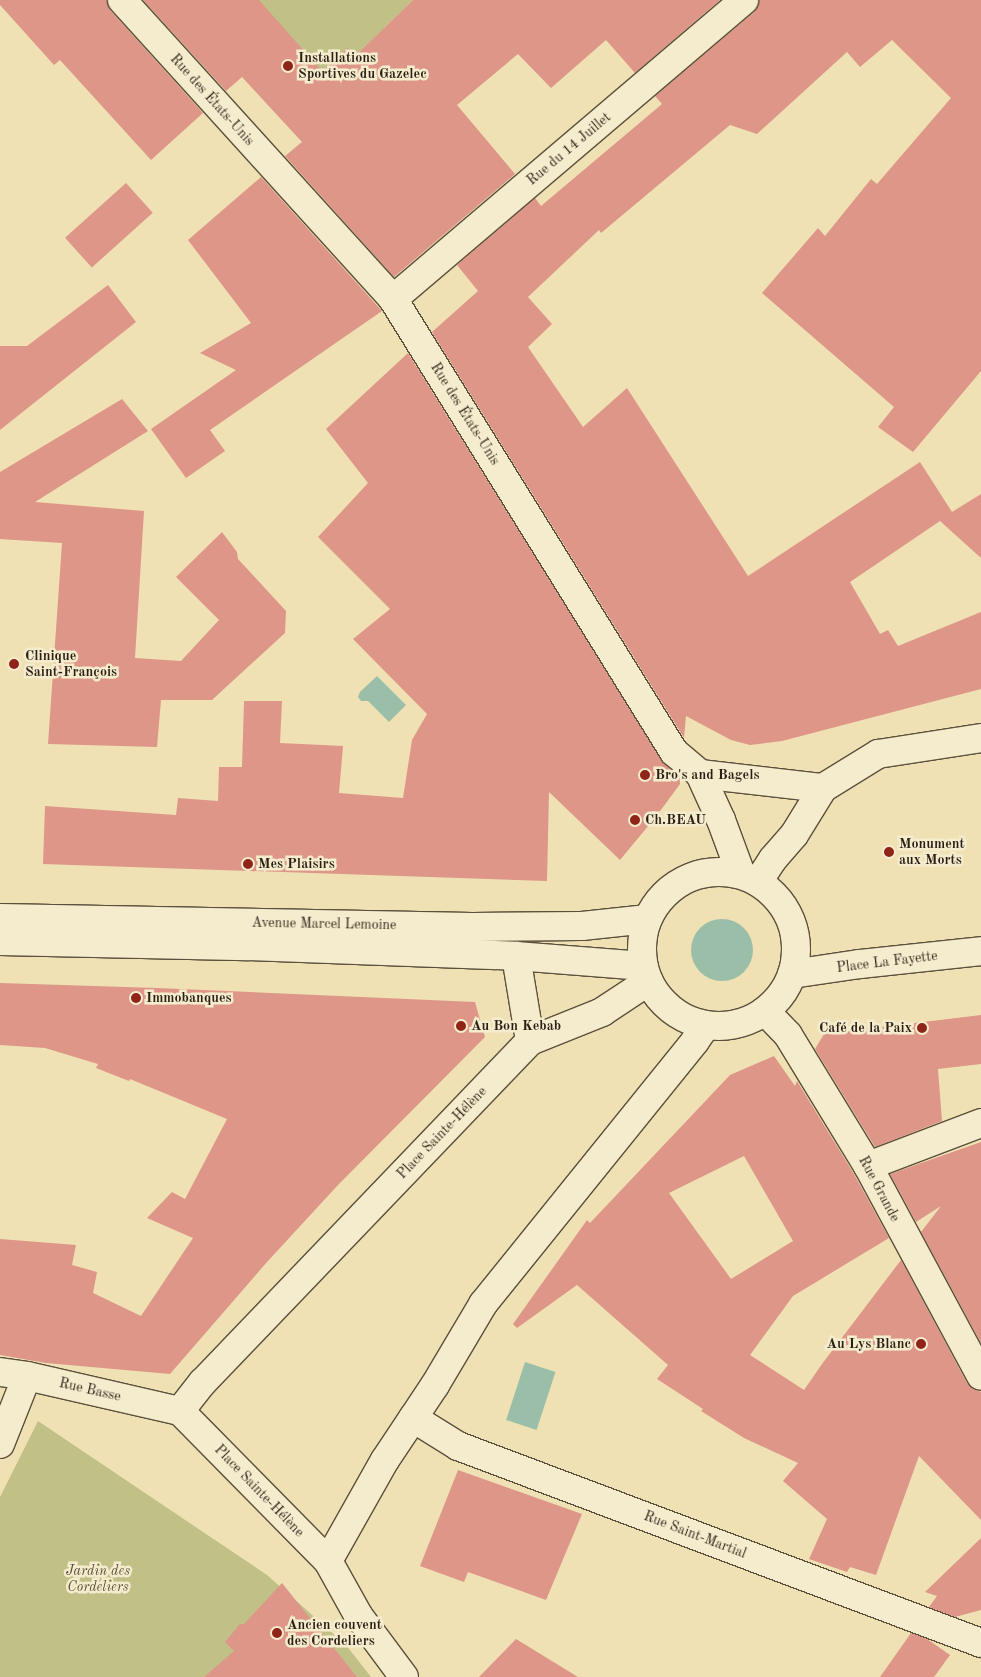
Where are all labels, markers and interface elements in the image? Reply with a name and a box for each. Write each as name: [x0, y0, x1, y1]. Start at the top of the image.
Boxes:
place label: Installations Sportives du Gazelec: [298, 50, 427, 82]
street label: Rue des États-Unis: [166, 51, 258, 149]
marker: Installations Sportives du Gazelec: [282, 60, 294, 72]
street label: Rue du 14 Juillet: [524, 109, 614, 189]
street label: Rue des États-Unis: [427, 360, 503, 468]
place label: Clinique Saint-François: [25, 648, 117, 680]
marker: Clinique Saint-François: [7, 657, 21, 671]
place label: Bro's and Bagels: [655, 767, 759, 783]
marker: Bro's and Bagels: [639, 769, 651, 781]
place label: Ch.BEAU: [645, 812, 706, 828]
marker: Ch.BEAU: [629, 814, 641, 826]
place label: Monument aux Morts: [899, 836, 965, 869]
marker: Monument aux Morts: [883, 846, 895, 858]
place label: Mes Plaisirs: [258, 856, 335, 872]
marker: Mes Plaisirs: [242, 858, 254, 870]
street label: Avenue Marcel Lemoine: [252, 914, 396, 934]
street label: Place La Fayette: [836, 947, 938, 977]
place label: Immobanques: [146, 990, 232, 1006]
marker: Immobanques: [130, 992, 142, 1004]
place label: Au Bon Kebab: [471, 1018, 561, 1034]
marker: Au Bon Kebab: [455, 1020, 467, 1032]
place label: Café de la Paix: [819, 1020, 912, 1036]
marker: Café de la Paix: [916, 1022, 928, 1034]
street label: Place Sainte-Hélène: [394, 1083, 490, 1183]
street label: Rue Grande: [855, 1153, 903, 1225]
place label: Au Lys Blanc: [826, 1336, 911, 1352]
marker: Au Lys Blanc: [915, 1338, 927, 1350]
street label: Rue Basse: [57, 1375, 123, 1405]
street label: Place Sainte-Hélène: [211, 1441, 307, 1541]
street label: Rue Saint-Martial: [641, 1508, 749, 1562]
park label: Jardin des Cordeliers: [66, 1563, 130, 1595]
place label: Ancien couvent des Cordeliers: [287, 1617, 382, 1650]
marker: Ancien couvent des Cordeliers: [271, 1627, 283, 1639]

